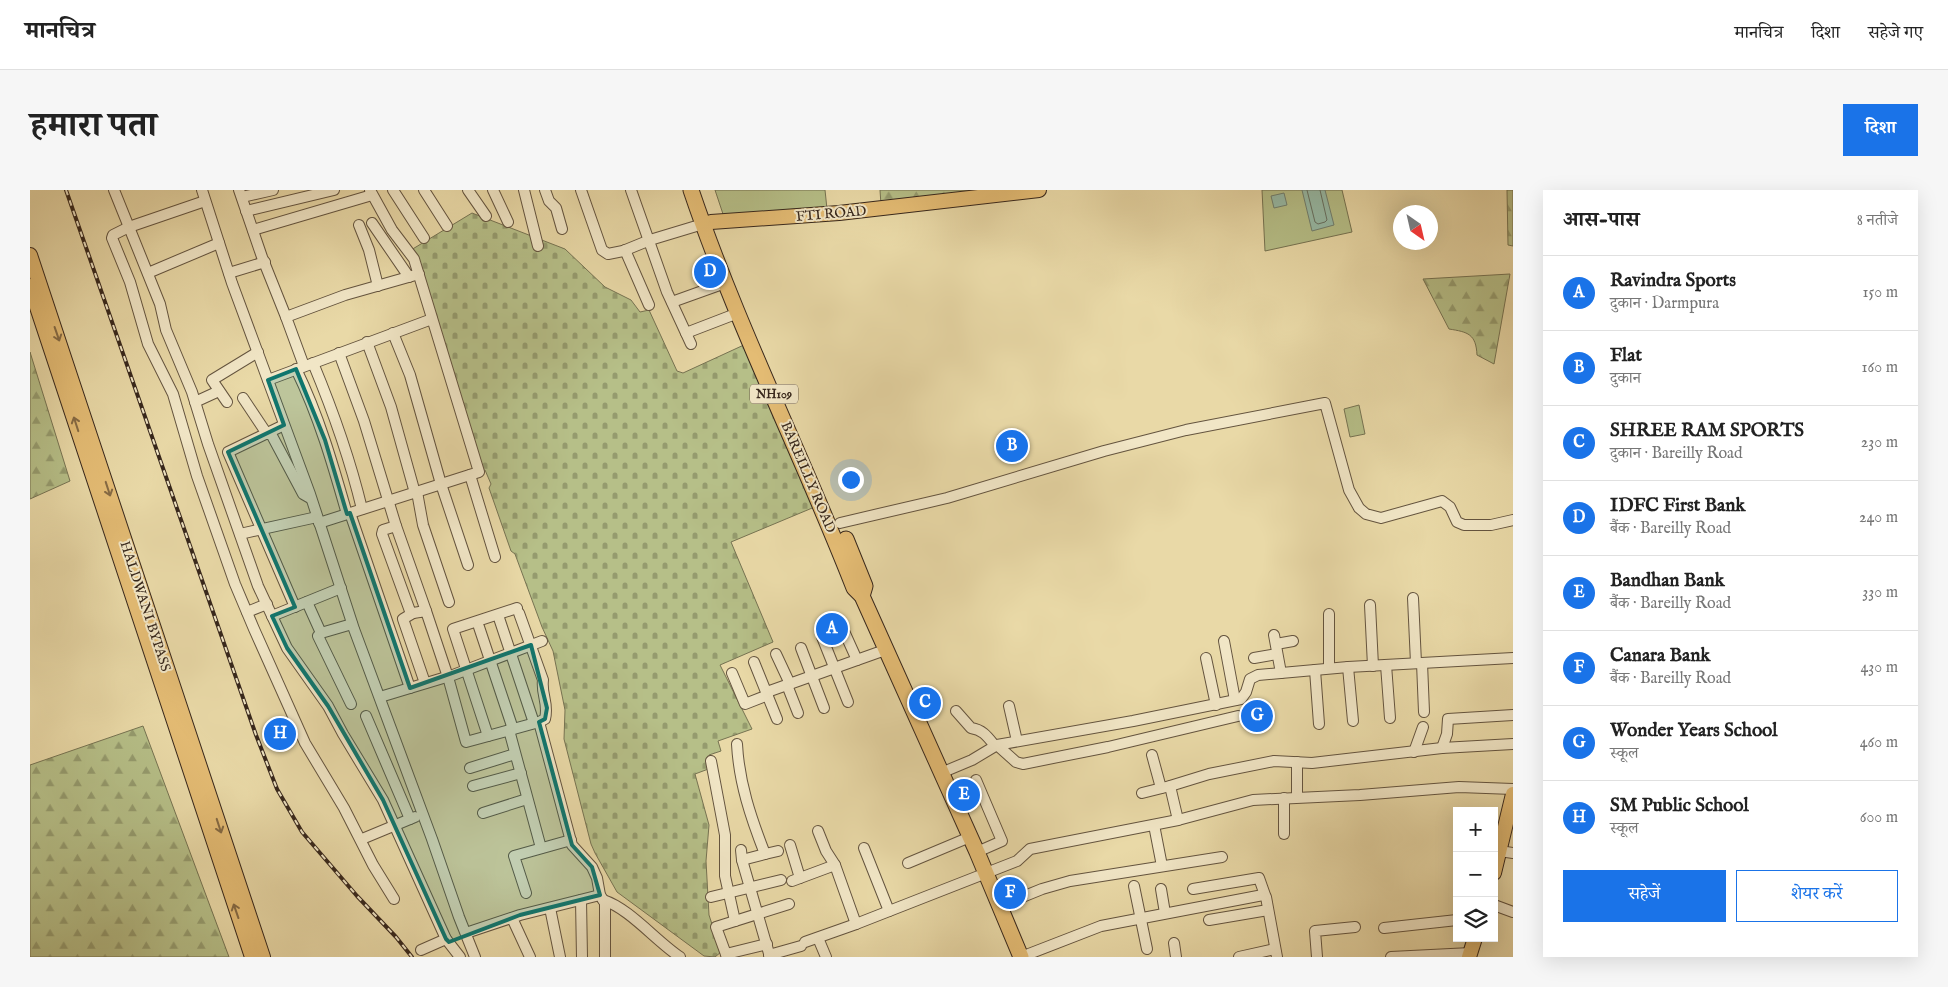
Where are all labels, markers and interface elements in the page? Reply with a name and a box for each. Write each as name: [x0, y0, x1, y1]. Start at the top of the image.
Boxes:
text: मानचित्र: [25, 16, 95, 47]
text: मानचित्र: [1734, 22, 1783, 45]
text: दिशा: [1811, 22, 1840, 45]
text: सहेजे गए: [1868, 22, 1923, 45]
text: हमारा पता: [30, 104, 157, 149]
button: दिशा: [1843, 104, 1918, 156]
street label: FTI ROAD: [795, 202, 867, 226]
north arrow: [1393, 205, 1438, 250]
text: आस-पास: [1563, 207, 1640, 234]
text: 8 नतीजे: [1857, 211, 1898, 231]
pin: D: [694, 253, 726, 291]
text: Ravindra Sports: [1610, 269, 1736, 293]
text: A: [1574, 283, 1584, 303]
text: 150 m: [1863, 283, 1898, 303]
text: दुकान · Darmpura: [1610, 294, 1719, 314]
one-way arrow: [53, 326, 62, 342]
text: Flat: [1610, 344, 1642, 368]
text: B: [1574, 358, 1584, 378]
text: 160 m: [1862, 358, 1898, 378]
text: दुकान: [1610, 369, 1641, 389]
road number: NH109: [750, 384, 798, 403]
one-way arrow: [70, 416, 80, 432]
street label: BAREILLY ROAD: [776, 419, 840, 536]
text: SHREE RAM SPORTS: [1610, 419, 1804, 443]
pin: B: [996, 427, 1028, 465]
text: C: [1573, 433, 1585, 453]
text: 230 m: [1861, 433, 1898, 453]
text: दुकान · Bareilly Road: [1610, 444, 1743, 464]
your location: [838, 467, 864, 493]
one-way arrow: [104, 480, 114, 496]
text: IDFC First Bank: [1610, 494, 1746, 518]
text: D: [1573, 508, 1585, 528]
text: 240 m: [1859, 508, 1898, 528]
text: बैंक · Bareilly Road: [1610, 519, 1731, 539]
street label: HALDWANI BYPASS: [115, 539, 175, 674]
text: Bandhan Bank: [1610, 569, 1725, 593]
text: E: [1573, 583, 1585, 603]
text: 330 m: [1862, 583, 1898, 603]
text: बैंक · Bareilly Road: [1610, 594, 1731, 614]
pin: A: [816, 610, 848, 648]
text: Canara Bank: [1610, 644, 1711, 668]
text: F: [1574, 658, 1584, 678]
text: 430 m: [1860, 658, 1898, 678]
text: बैंक · Bareilly Road: [1610, 669, 1731, 689]
pin: C: [909, 684, 941, 722]
pin: G: [1241, 697, 1273, 735]
pin: H: [264, 715, 296, 753]
text: Wonder Years School: [1610, 719, 1778, 743]
text: G: [1573, 733, 1585, 753]
text: 460 m: [1860, 733, 1898, 753]
text: स्कूल: [1610, 744, 1639, 764]
pin: E: [948, 776, 980, 814]
text: SM Public School: [1610, 794, 1749, 818]
map controls: [1453, 807, 1498, 942]
button: +: [1453, 807, 1498, 852]
text: H: [1572, 808, 1586, 828]
text: 600 m: [1860, 808, 1898, 828]
one-way arrow: [214, 818, 224, 834]
text: स्कूल: [1610, 819, 1639, 839]
button: −: [1453, 852, 1498, 897]
button: सहेजें: [1563, 870, 1726, 922]
button: शेयर करें: [1736, 870, 1898, 922]
pin: F: [994, 874, 1026, 912]
button: layers: [1453, 897, 1498, 942]
one-way arrow: [231, 904, 240, 919]

